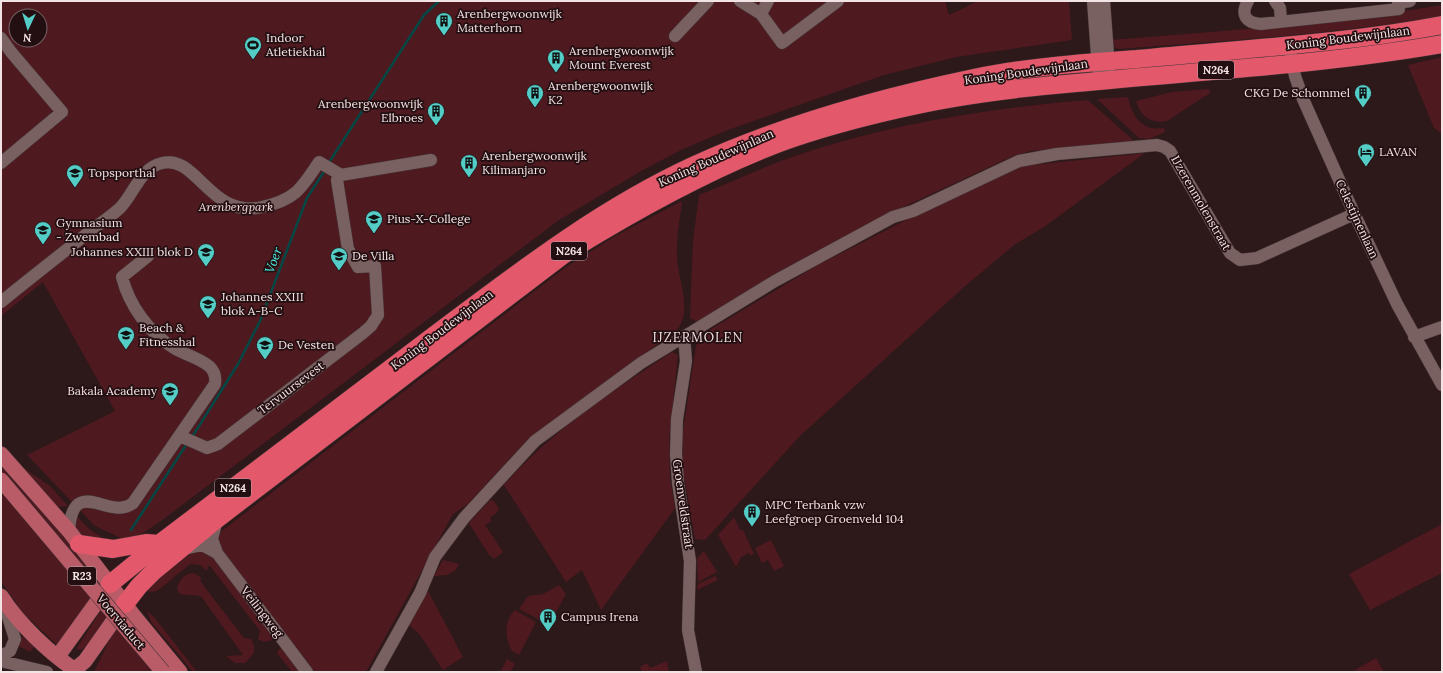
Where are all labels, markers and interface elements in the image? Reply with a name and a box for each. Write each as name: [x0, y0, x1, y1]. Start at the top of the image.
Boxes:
place label: Arenbergwoonwijk Matterhorn: [456, 6, 562, 35]
north arrow: [8, 8, 48, 48]
building icon: Arenbergwoonwijk Matterhorn: [434, 11, 454, 36]
street label: Koning Boudewijnlaan: [1285, 22, 1411, 53]
place label: Indoor Atletiekhal: [265, 30, 325, 59]
text: N: [22, 31, 32, 45]
sports icon: Indoor Atletiekhal: [243, 35, 263, 60]
place label: Arenbergwoonwijk Mount Everest: [568, 43, 674, 72]
building icon: Arenbergwoonwijk Mount Everest: [546, 48, 566, 73]
street label: Koning Boudewijnlaan: [963, 55, 1089, 88]
road number: N264: [1198, 61, 1234, 79]
place label: Arenbergwoonwijk K2: [547, 78, 653, 107]
building icon: Arenbergwoonwijk K2: [525, 83, 545, 108]
building icon: CKG De Schommel: [1353, 83, 1373, 108]
place label: CKG De Schommel: [1244, 85, 1350, 100]
place label: Arenbergwoonwijk Elbroes: [317, 96, 424, 125]
building icon: Arenbergwoonwijk Elbroes: [426, 101, 446, 126]
street label: Koning Boudewijnlaan: [656, 125, 776, 190]
hotel icon: LAVAN: [1356, 142, 1376, 167]
place label: LAVAN: [1379, 144, 1417, 159]
place label: Arenbergwoonwijk Kilimanjaro: [481, 148, 587, 177]
building icon: Arenbergwoonwijk Kilimanjaro: [459, 153, 479, 178]
street label: IJzerenmolenstraat: [1168, 153, 1235, 253]
school or university icon: Topsporthal: [65, 163, 85, 188]
place label: Topsporthal: [88, 165, 156, 180]
street label: Celestijnenlaan: [1333, 177, 1382, 261]
park label: Arenbergpark: [198, 199, 273, 214]
school or university icon: Pius-X-College: [364, 209, 384, 234]
place label: Pius-X-College: [387, 211, 471, 226]
place label: Gymnasium - Zwembad: [56, 215, 123, 244]
school or university icon: Gymnasium - Zwembad: [33, 220, 53, 245]
school or university icon: Johannes XXIII blok D: [196, 242, 216, 267]
road number: N264: [551, 242, 587, 260]
place label: Johannes XXIII blok D: [70, 244, 193, 259]
water label: Voer: [261, 245, 286, 276]
school or university icon: De Villa: [329, 246, 349, 271]
place label: De Villa: [352, 248, 394, 263]
street label: Koning Boudewijnlaan: [388, 286, 496, 373]
place label: Johannes XXIII blok A-B-C: [220, 289, 304, 318]
school or university icon: Johannes XXIII blok A-B-C: [198, 294, 218, 319]
place label: Beach & Fitnesshal: [139, 320, 195, 349]
school or university icon: Beach & Fitnesshal: [116, 325, 136, 350]
district label: IJZERMOLEN: [653, 329, 743, 346]
school or university icon: De Vesten: [255, 335, 275, 360]
place label: De Vesten: [278, 337, 334, 352]
street label: Tervuursevest: [255, 358, 327, 417]
school or university icon: Bakala Academy: [160, 381, 180, 406]
place label: Bakala Academy: [67, 383, 158, 398]
street label: Groenveldstraat: [670, 458, 697, 550]
road number: N264: [215, 479, 251, 497]
place label: MPC Terbank vzw Leefgroep Groenveld 104: [765, 497, 904, 526]
building icon: MPC Terbank vzw Leefgroep Groenveld 104: [742, 502, 762, 527]
road number: R23: [68, 567, 96, 585]
street label: Veilingweg: [237, 582, 287, 640]
street label: Voerviaduct: [93, 590, 149, 652]
building icon: Campus Irena: [538, 607, 558, 632]
place label: Campus Irena: [561, 609, 638, 624]

